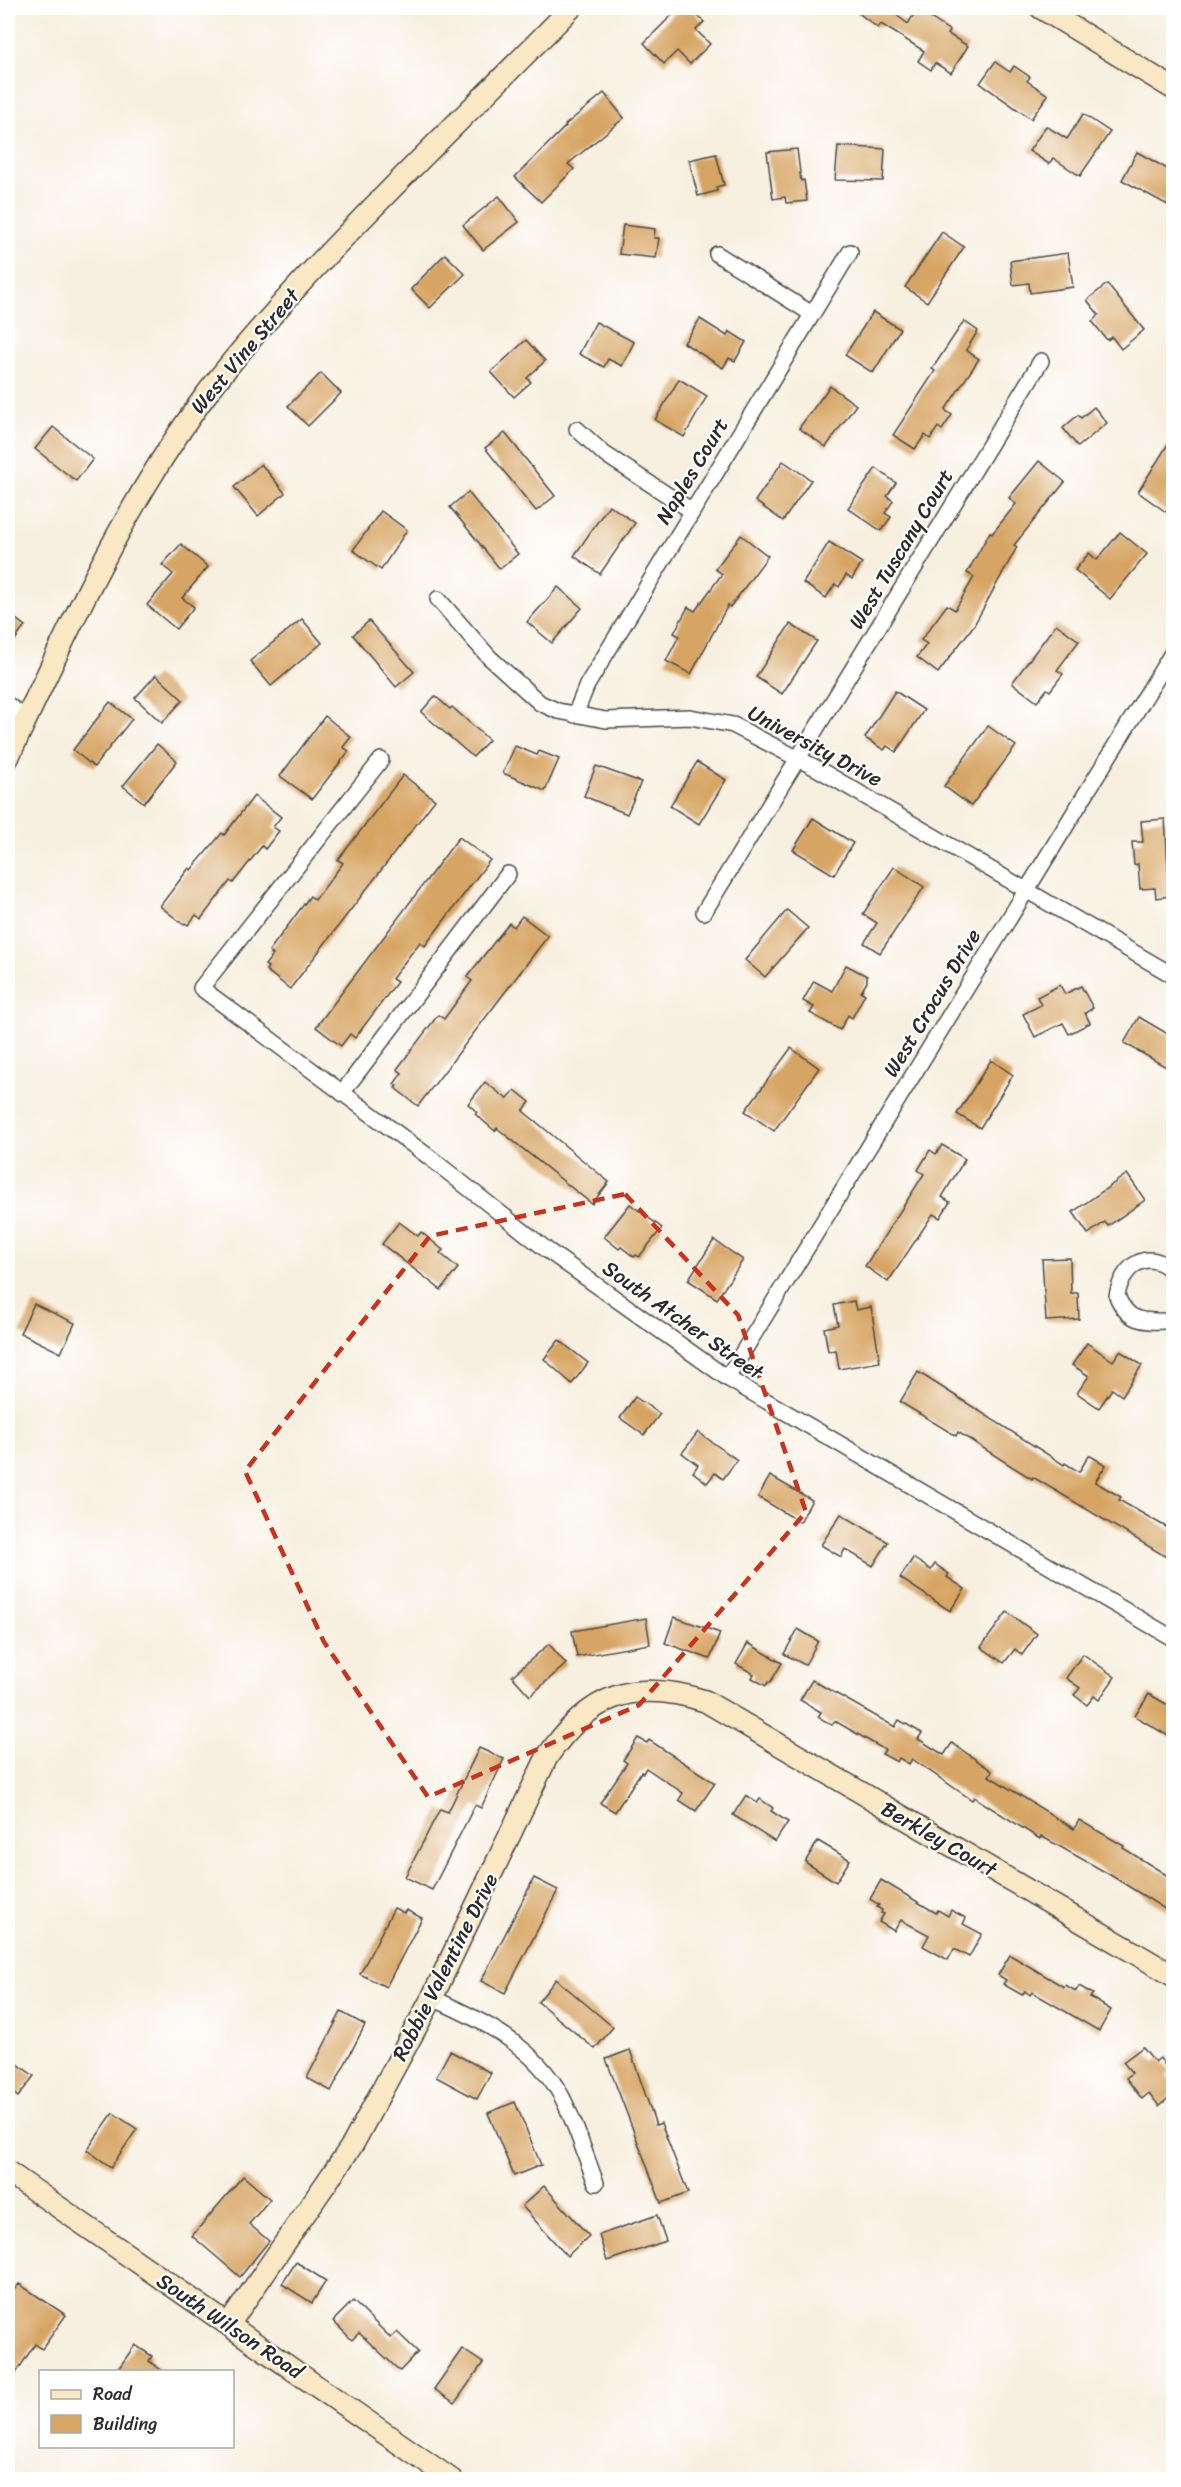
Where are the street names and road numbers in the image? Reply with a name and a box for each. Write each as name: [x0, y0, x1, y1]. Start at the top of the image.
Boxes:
street label: West Vine Street: [180, 278, 311, 423]
street label: Naples Court: [645, 410, 739, 532]
street label: West Tuscany Court: [838, 461, 964, 637]
street label: University Drive: [740, 694, 890, 798]
street label: West Crocus Drive: [872, 921, 992, 1085]
street label: South Atcher Street: [594, 1250, 773, 1391]
street label: Berkley Court: [874, 1790, 1006, 1888]
street label: Robbie Valentine Drive: [381, 1866, 509, 2068]
street label: South Wilson Road: [148, 2262, 313, 2391]

